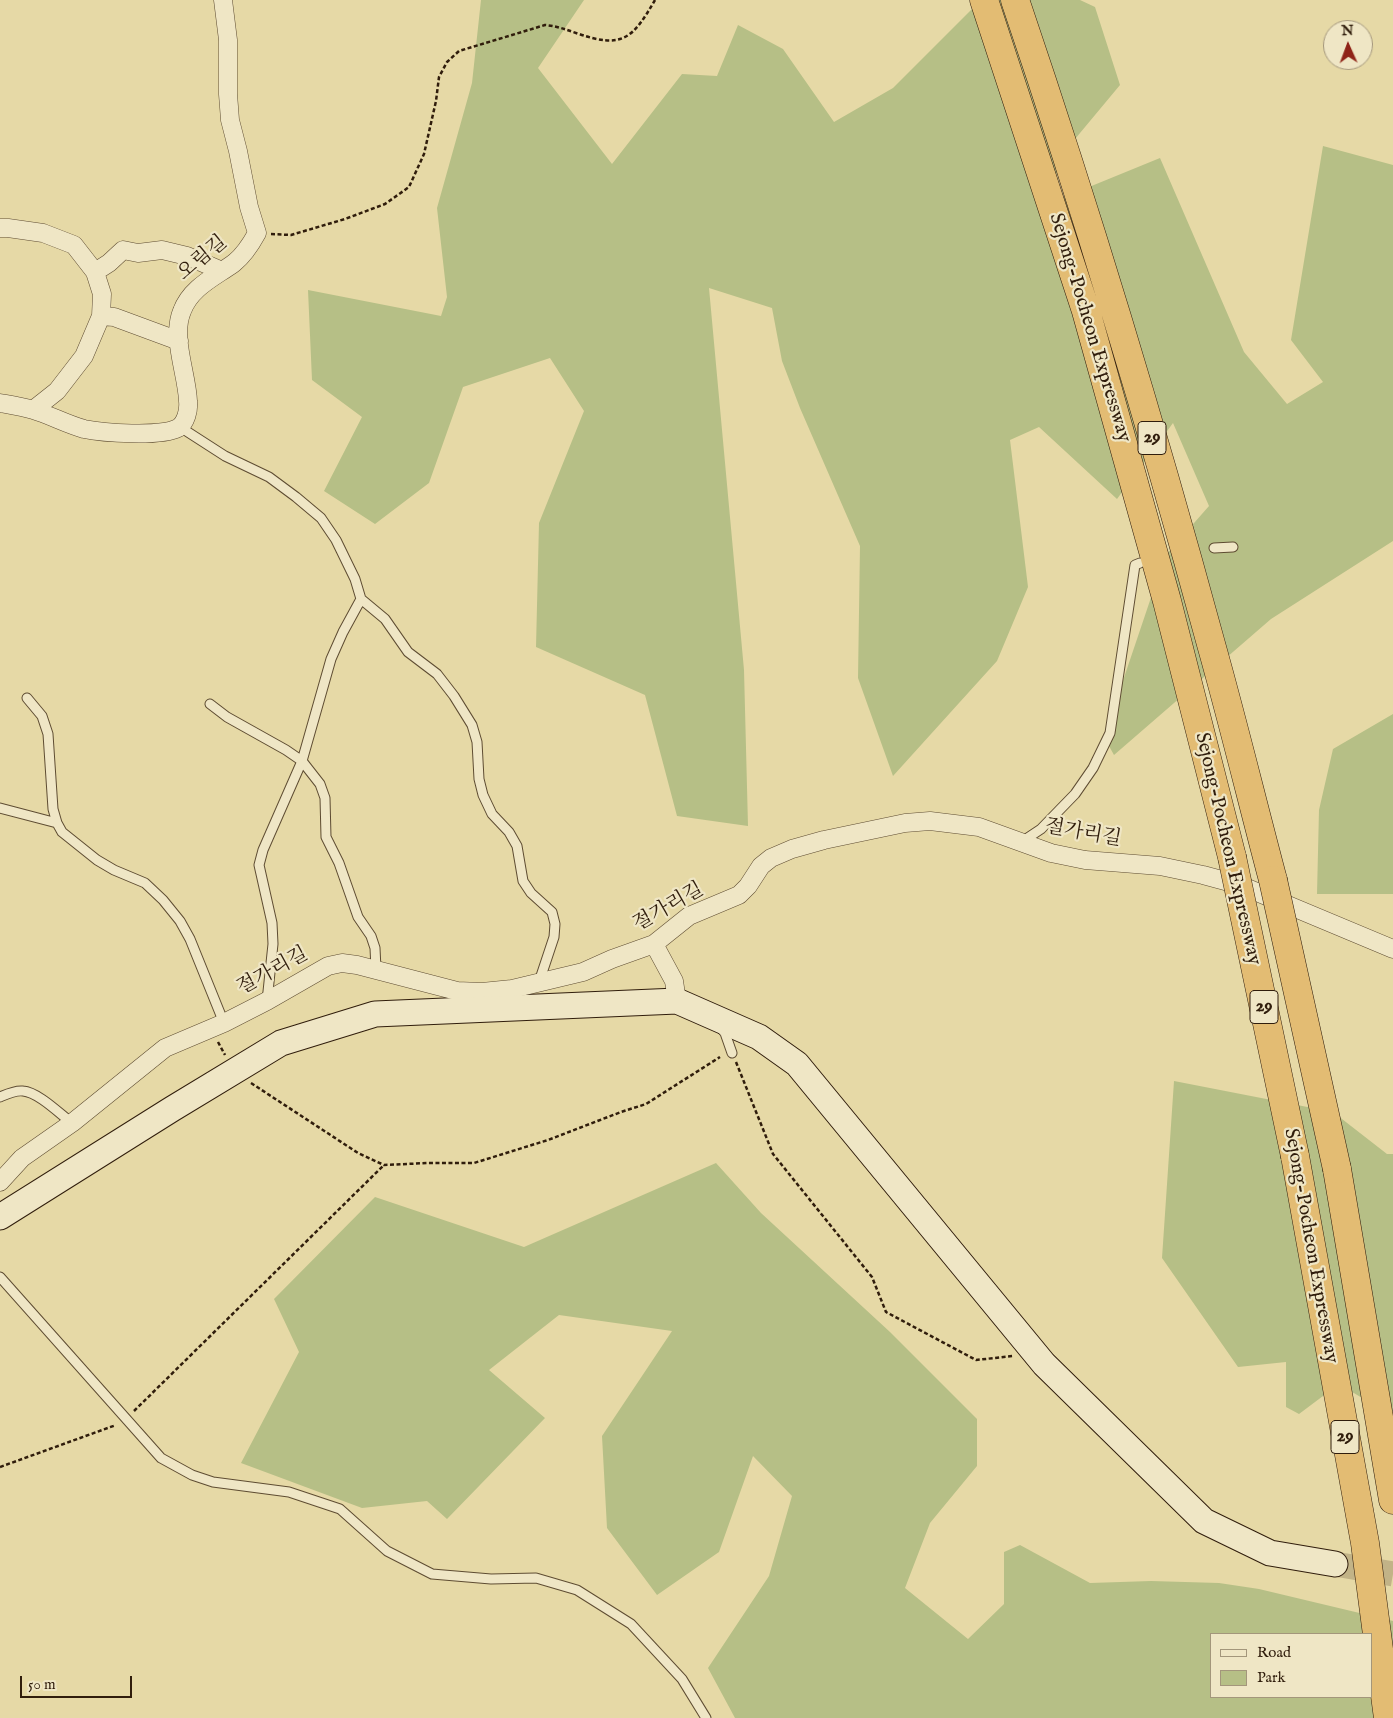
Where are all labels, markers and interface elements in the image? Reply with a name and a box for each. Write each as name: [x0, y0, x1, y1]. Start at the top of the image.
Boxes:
north arrow: [1323, 20, 1373, 70]
text: N: [1341, 22, 1354, 40]
street label: Sejong-Pocheon Expressway: [1043, 211, 1135, 445]
street label: 오림길: [173, 231, 233, 287]
road number: 29: [1138, 422, 1166, 454]
street label: Sejong-Pocheon Expressway: [1189, 730, 1265, 968]
street label: 절가리길: [1043, 815, 1123, 853]
street label: 절가리길: [630, 878, 708, 938]
street label: 절가리길: [233, 943, 313, 1001]
road number: 29: [1250, 990, 1278, 1024]
street label: Sejong-Pocheon Expressway: [1278, 1127, 1342, 1365]
road number: 29: [1331, 1420, 1359, 1454]
legend: [1210, 1633, 1373, 1698]
text: Road: [1257, 1643, 1291, 1662]
scale bar: [22, 1666, 135, 1698]
text: Park: [1257, 1668, 1286, 1687]
text: 50 m: [28, 1675, 56, 1694]

